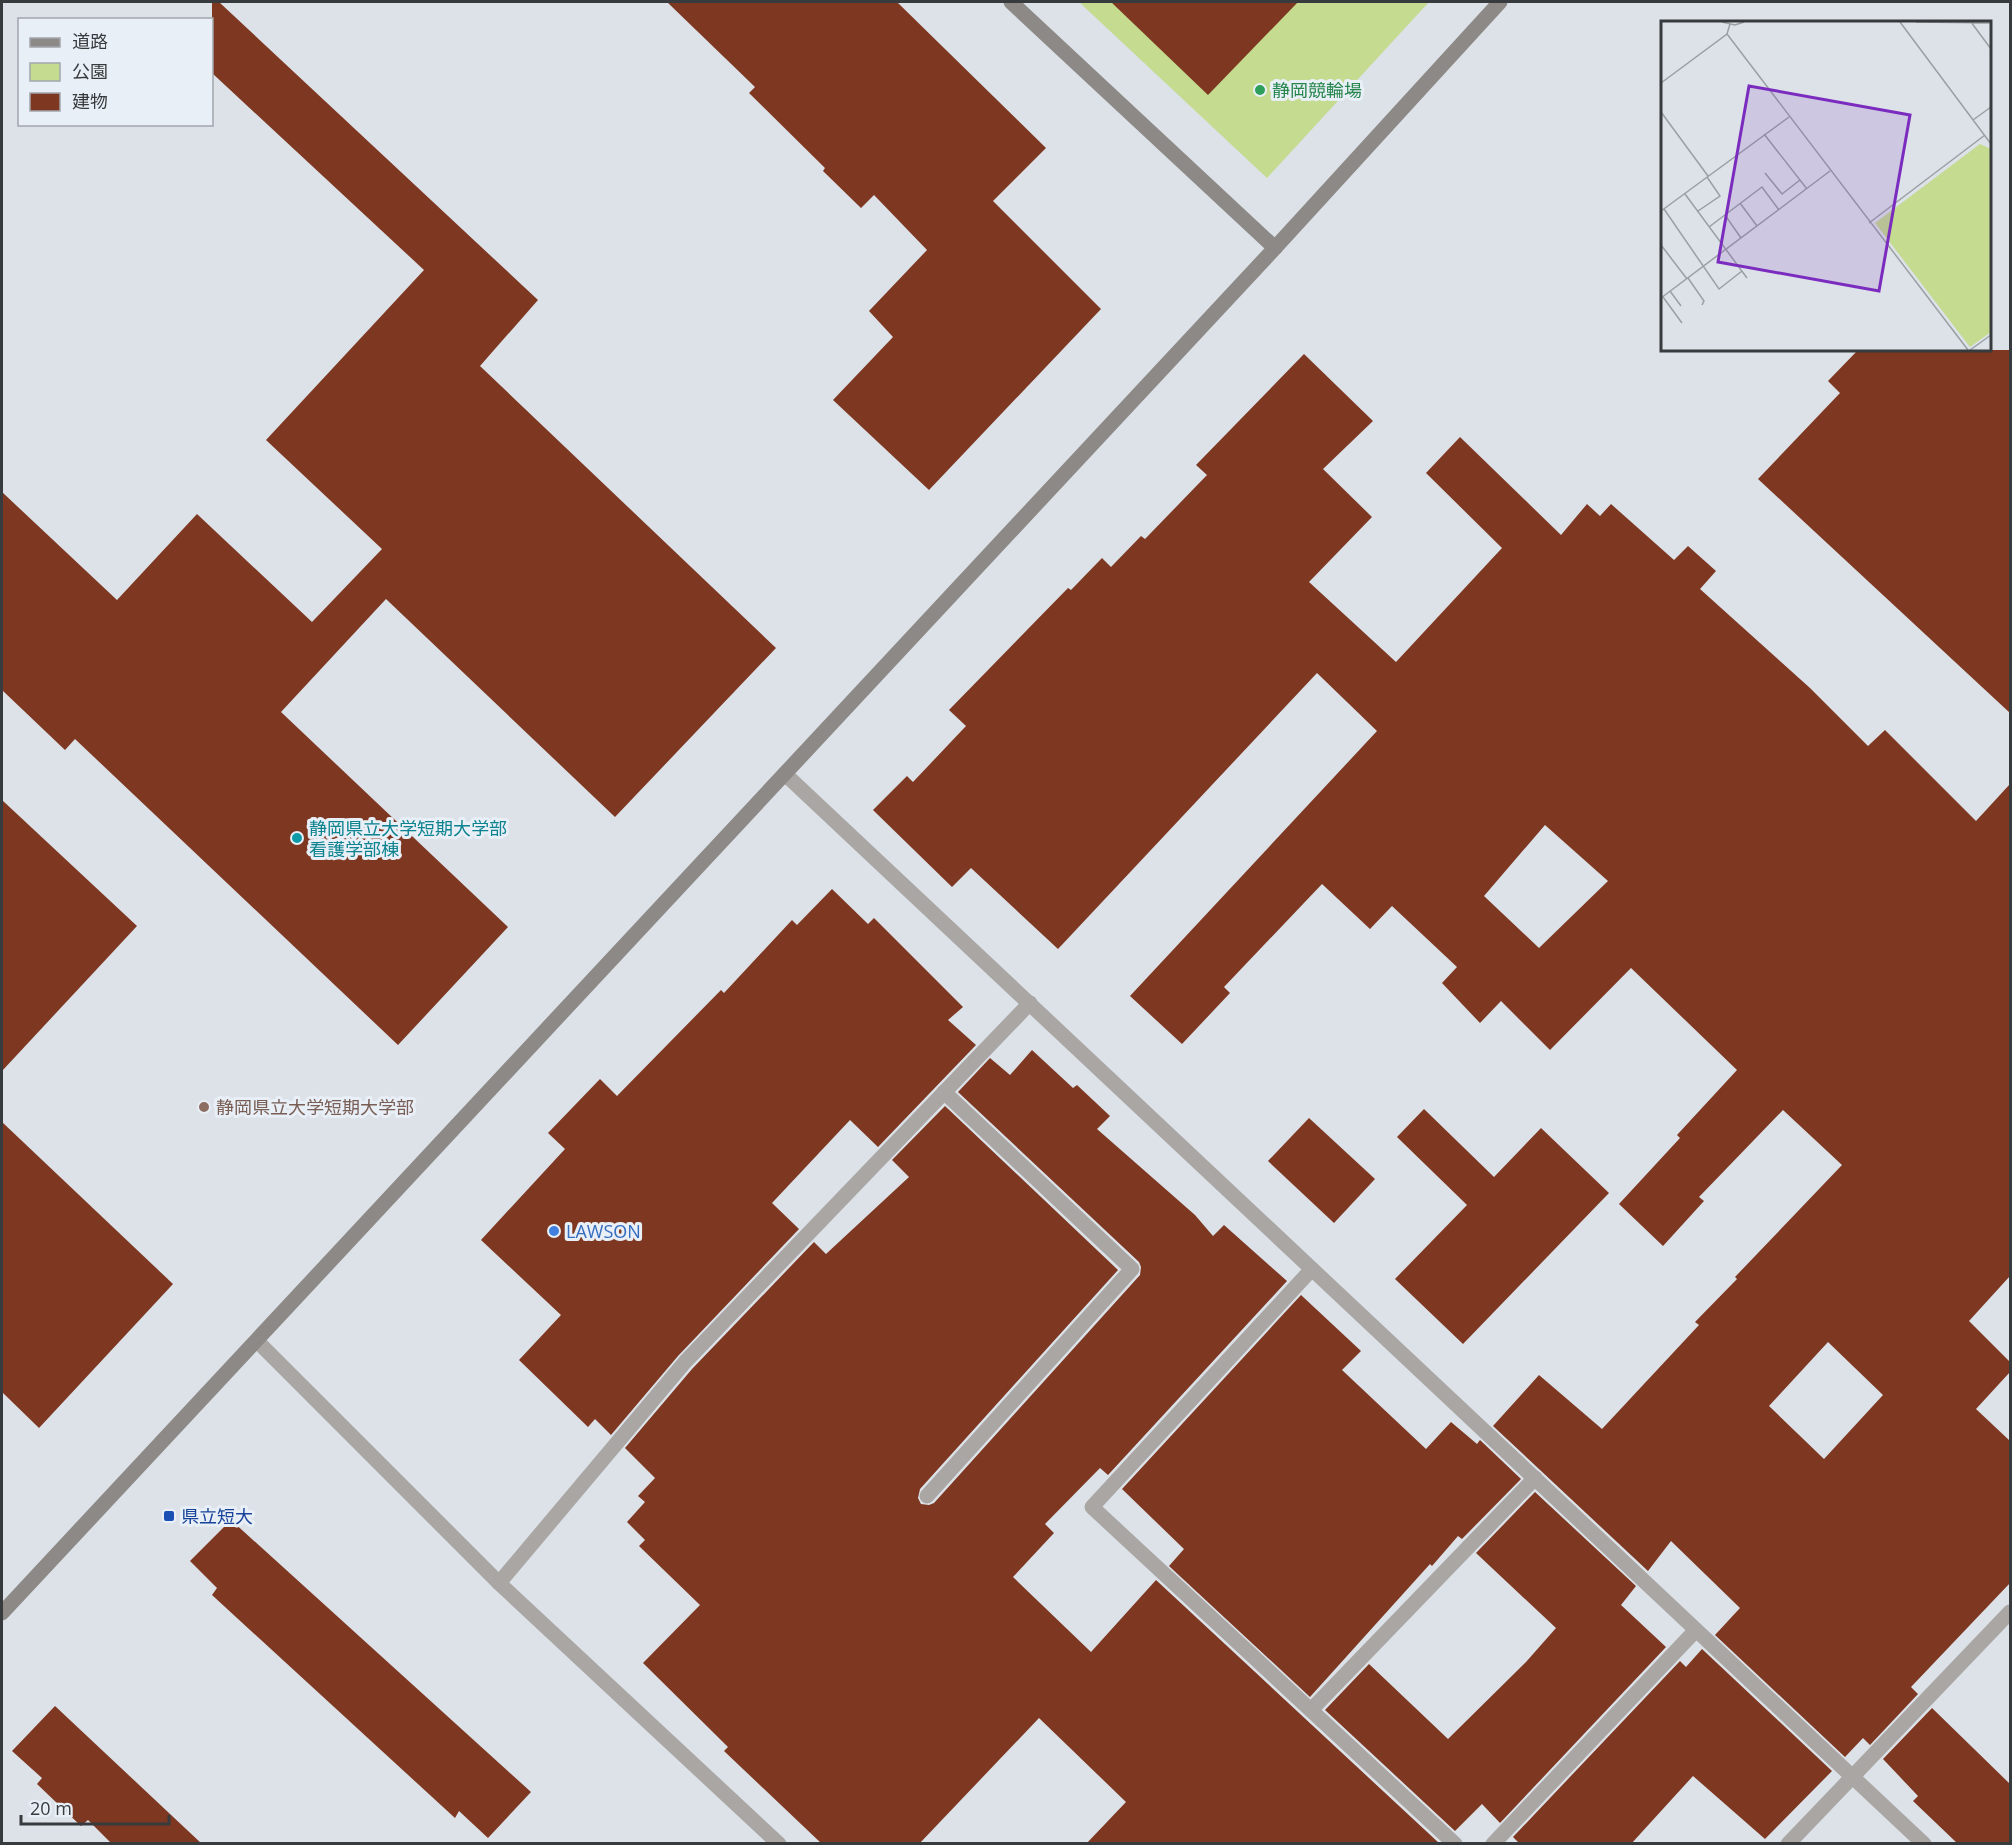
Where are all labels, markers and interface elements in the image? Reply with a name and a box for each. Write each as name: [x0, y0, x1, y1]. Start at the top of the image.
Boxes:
legend: [18, 18, 213, 126]
inset map: [1661, 21, 1991, 351]
text: 道路: [72, 29, 108, 53]
text: 公園: [72, 59, 108, 83]
place label: 静岡競輪場: [1272, 78, 1362, 102]
marker: 静岡競輪場: [1253, 83, 1267, 97]
text: 建物: [72, 89, 108, 113]
place label: 静岡県立大学短期大学部 看護学部棟: [309, 816, 507, 861]
marker: 静岡県立大学短期大学部 看護学部棟: [290, 831, 304, 845]
place label: 静岡県立大学短期大学部: [216, 1095, 414, 1119]
marker: 静岡県立大学短期大学部: [197, 1100, 211, 1114]
place label: LAWSON: [566, 1219, 641, 1243]
marker: LAWSON: [547, 1224, 561, 1238]
place label: 県立短大: [181, 1504, 253, 1528]
marker: 県立短大: [162, 1509, 176, 1523]
scale bar: [21, 1788, 170, 1826]
text: 20 m: [30, 1796, 72, 1820]

